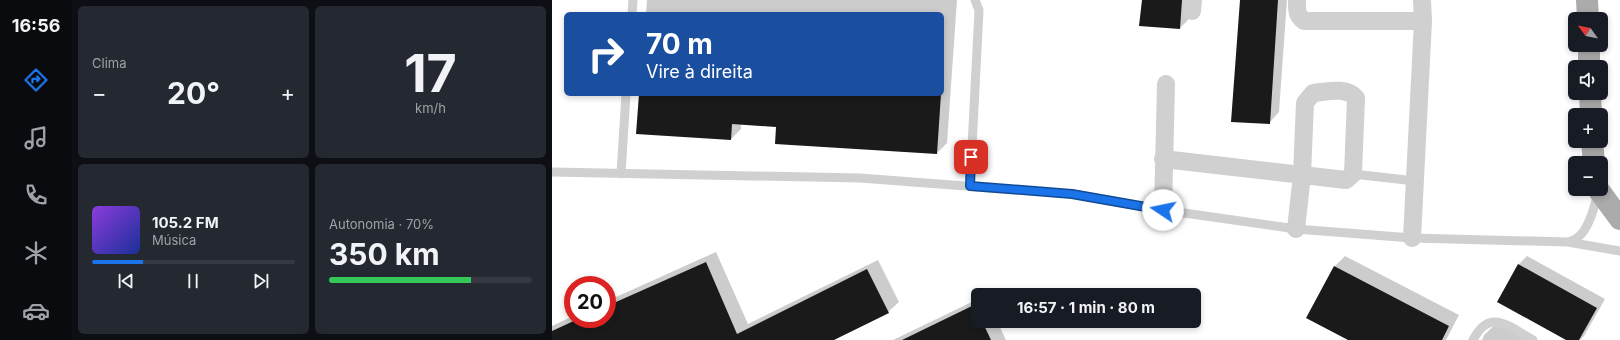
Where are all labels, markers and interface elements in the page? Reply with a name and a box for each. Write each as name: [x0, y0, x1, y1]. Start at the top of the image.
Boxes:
north arrow: [1568, 12, 1608, 52]
map controls: [1568, 12, 1608, 196]
text: 16:56: [12, 15, 60, 36]
text: 70 m: [646, 27, 713, 61]
icon: right: [580, 28, 632, 80]
text: 17: [404, 42, 457, 105]
text: Clima: [92, 55, 126, 71]
button: sound: [1568, 60, 1608, 100]
text: Vire à direita: [646, 61, 753, 82]
icon: directions: [22, 66, 50, 94]
text: 20°: [167, 75, 220, 111]
text: −: [92, 80, 107, 106]
text: +: [280, 80, 295, 106]
text: km/h: [415, 100, 446, 116]
button: +: [1568, 108, 1608, 148]
icon: music: [22, 124, 50, 152]
pin: [954, 140, 988, 174]
icon: arrive: [960, 146, 982, 168]
button: −: [1568, 156, 1608, 196]
icon: phone: [22, 181, 50, 209]
position arrow: [1142, 189, 1184, 231]
text: 105.2 FM: [152, 213, 219, 232]
text: Autonomia · 70%: [329, 216, 434, 232]
text: Música: [152, 232, 196, 248]
text: 350 km: [329, 236, 440, 272]
icon: climate: [22, 239, 50, 267]
icon: previous: [115, 270, 137, 292]
icon: pause: [182, 270, 204, 292]
icon: next: [250, 270, 272, 292]
speed limit sign: 20: [564, 276, 616, 328]
icon: car: [22, 297, 50, 325]
text: 16:57 · 1 min · 80 m: [1017, 298, 1155, 317]

